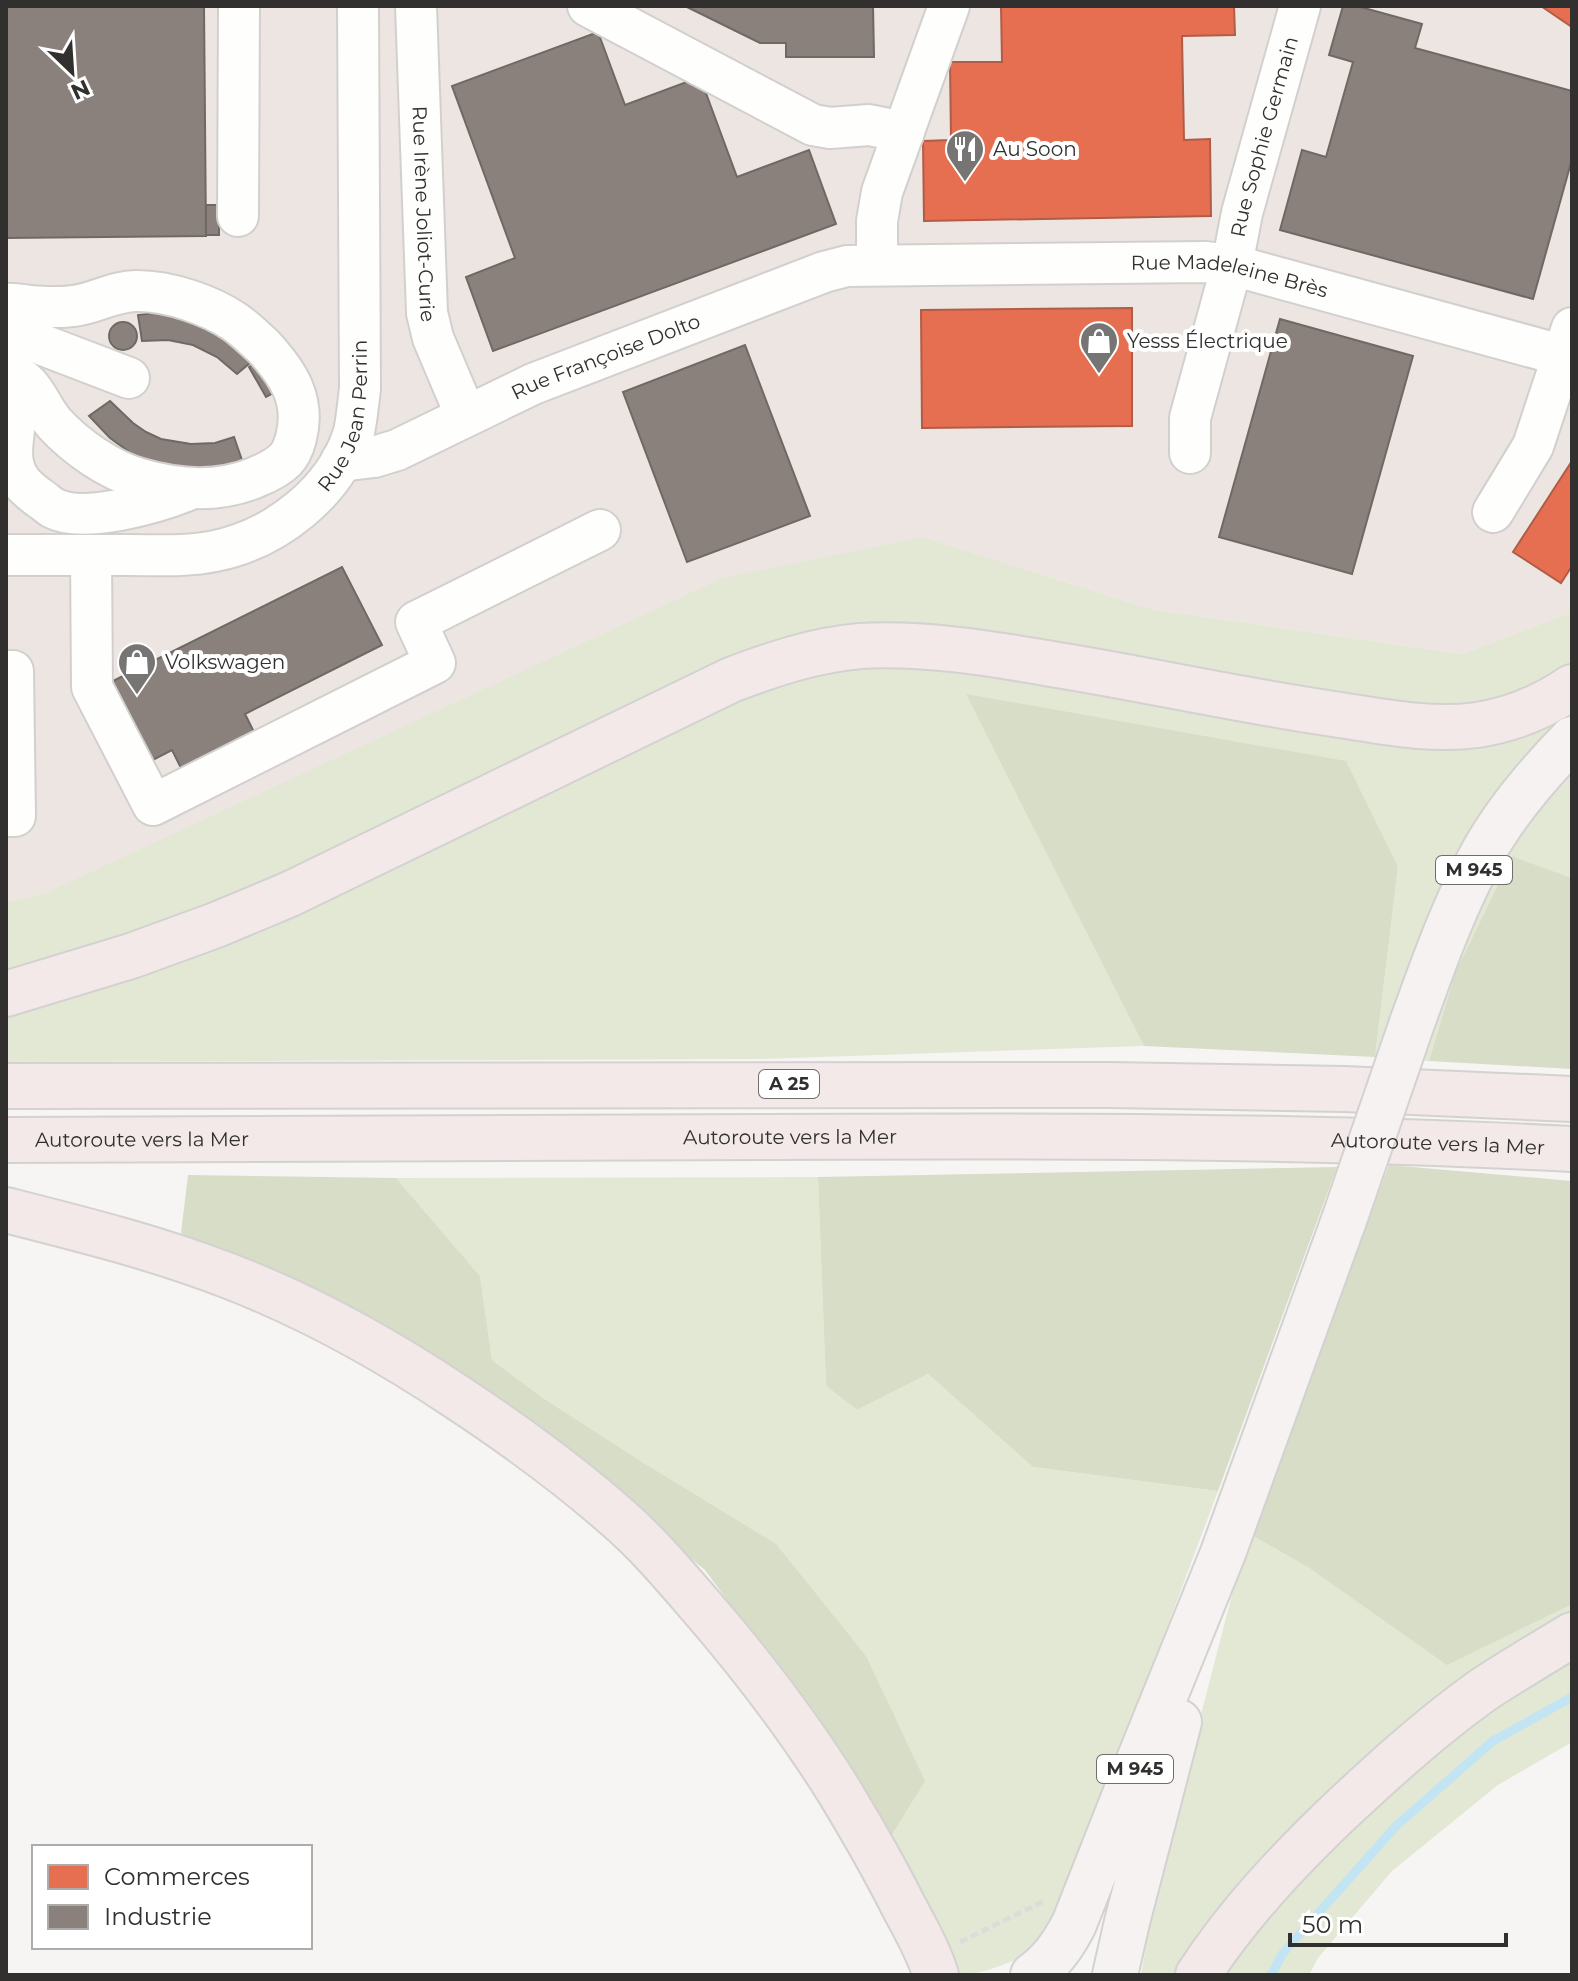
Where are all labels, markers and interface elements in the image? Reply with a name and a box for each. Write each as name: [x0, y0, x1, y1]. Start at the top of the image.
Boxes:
north arrow: [32, 32, 112, 112]
street label: Rue Sophie Germain: [1226, 33, 1303, 239]
text: N: [66, 74, 94, 106]
street label: Rue Irène Joliot-Curie: [408, 105, 441, 325]
restaurant icon: Au Soon: [944, 128, 986, 183]
place label: Au Soon: [993, 137, 1077, 161]
street label: Rue Madeleine Brès: [1131, 250, 1331, 303]
street label: Rue Françoise Dolto: [507, 309, 703, 405]
shop icon: Yesss Électrique: [1078, 320, 1120, 375]
place label: Yesss Électrique: [1127, 329, 1288, 353]
street label: Rue Jean Perrin: [312, 340, 372, 496]
shop icon: Volkswagen: [116, 641, 158, 696]
place label: Volkswagen: [165, 650, 285, 674]
road number: M 945: [1436, 856, 1512, 884]
road number: A 25: [759, 1070, 819, 1098]
street label: Autoroute vers la Mer: [683, 1125, 897, 1149]
street label: Autoroute vers la Mer: [35, 1127, 249, 1152]
street label: Autoroute vers la Mer: [1331, 1128, 1545, 1160]
road number: M 945: [1097, 1755, 1173, 1783]
legend: [32, 1845, 312, 1949]
text: Commerces: [104, 1862, 250, 1891]
scale bar: [1290, 1897, 1506, 1947]
text: Industrie: [104, 1902, 212, 1931]
text: 50 m: [1302, 1910, 1363, 1939]

